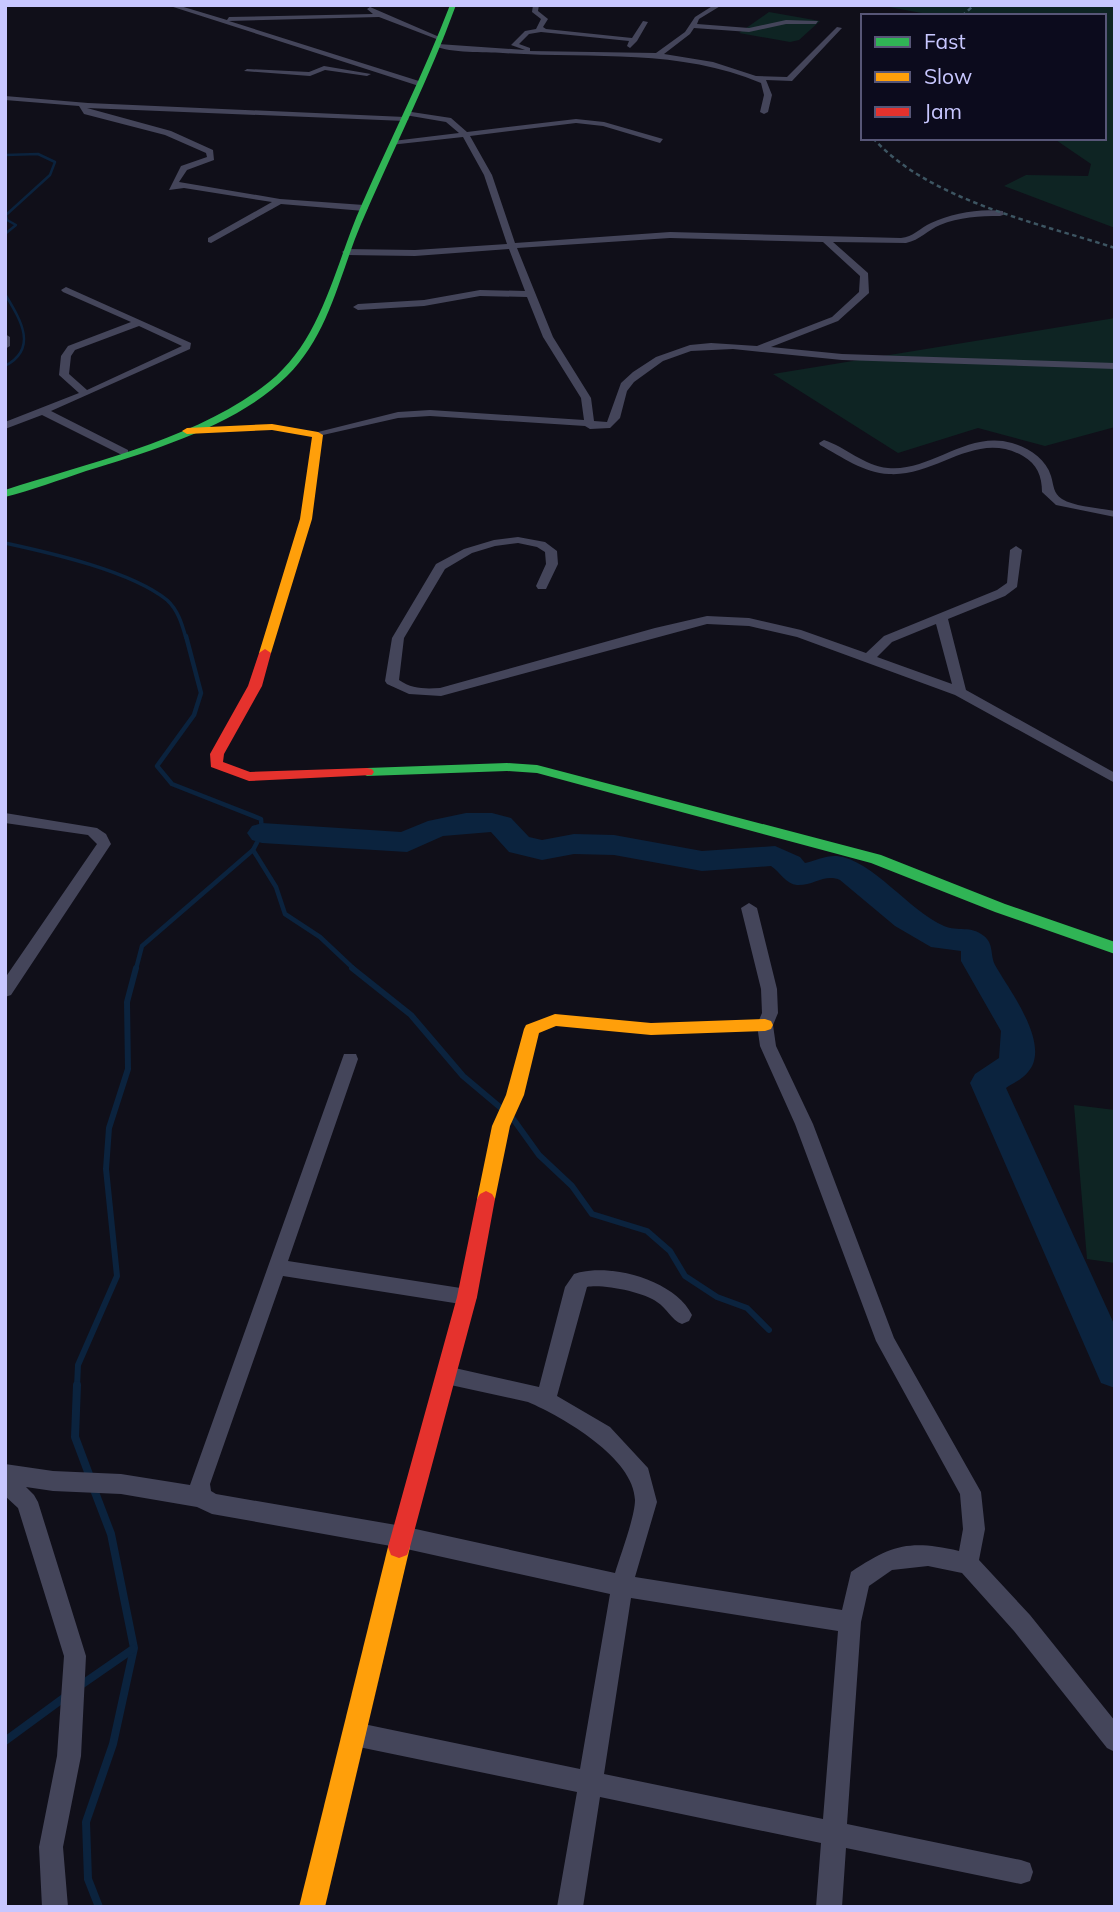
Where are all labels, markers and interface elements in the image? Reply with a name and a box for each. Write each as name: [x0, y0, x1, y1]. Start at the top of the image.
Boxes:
legend: [861, 14, 1106, 140]
text: Fast: [924, 28, 966, 54]
text: Slow: [924, 63, 972, 89]
text: Jam: [924, 98, 962, 124]

